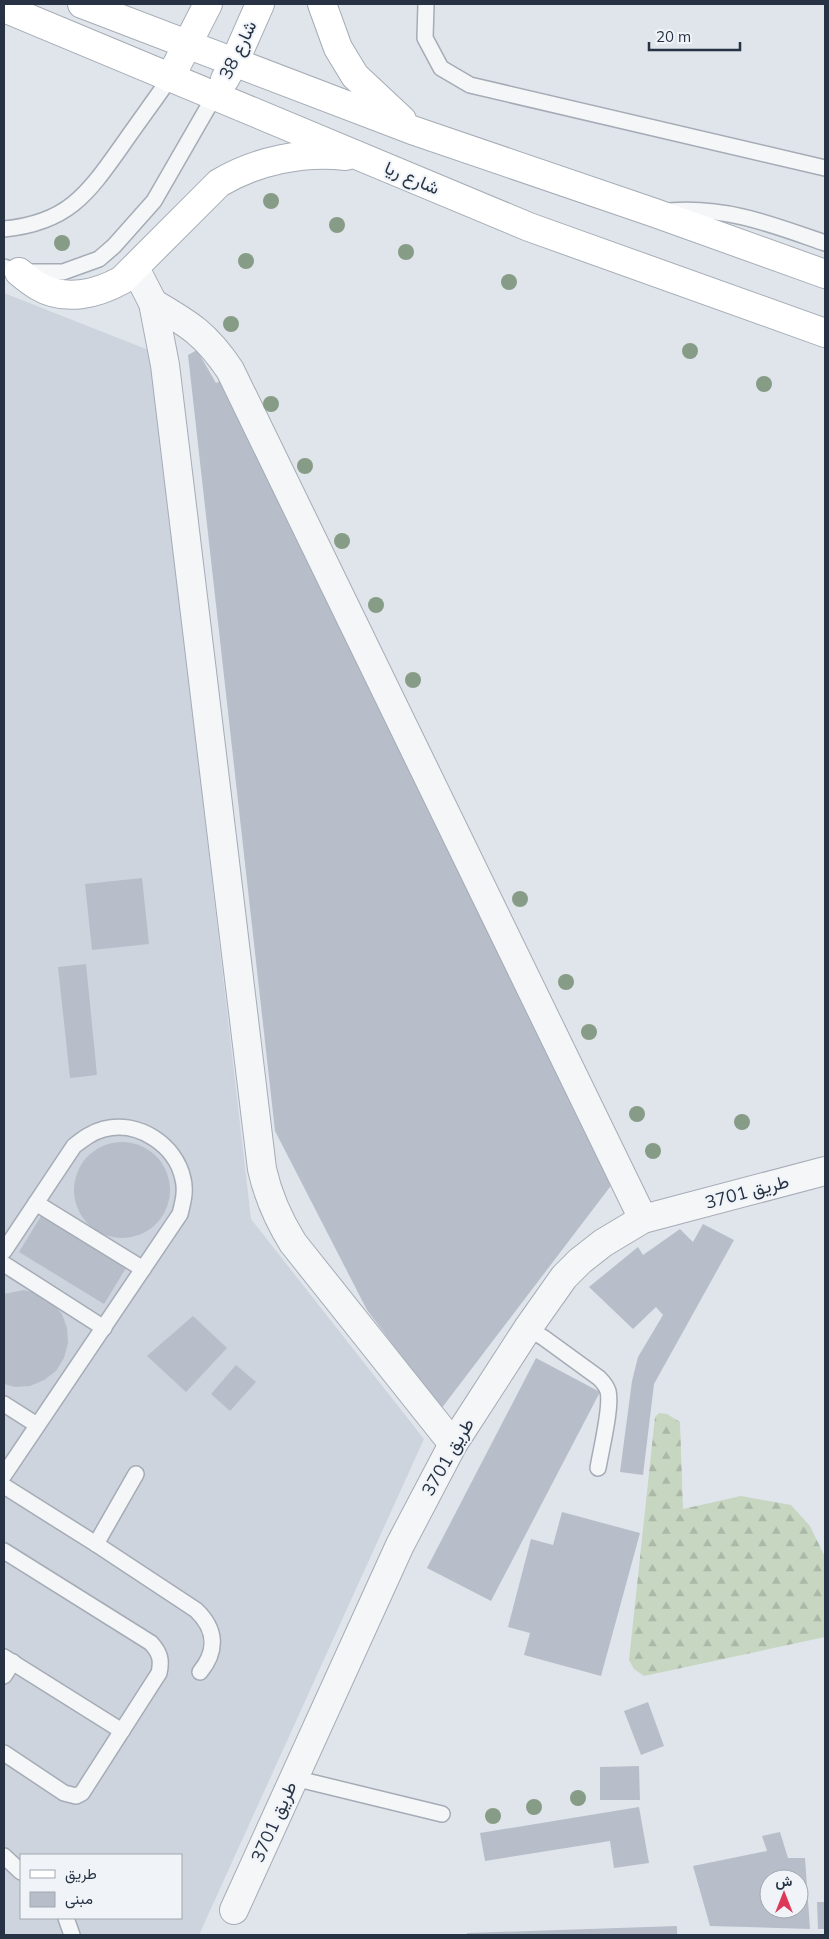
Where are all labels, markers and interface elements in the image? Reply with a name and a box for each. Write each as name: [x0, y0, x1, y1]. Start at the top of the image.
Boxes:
street label: شارع 38: [214, 17, 262, 83]
scale bar: [649, 20, 740, 52]
text: 20 m: [656, 27, 691, 46]
street label: شارع ريا: [381, 156, 443, 200]
street label: طريق 3701: [702, 1169, 791, 1214]
street label: طريق 3701: [416, 1414, 479, 1500]
street label: طريق 3701: [246, 1778, 302, 1866]
legend: [20, 1854, 182, 1919]
text: طريق: [65, 1864, 97, 1884]
north arrow: [759, 1869, 809, 1919]
text: ش: [776, 1872, 793, 1890]
text: مبنى: [65, 1889, 93, 1909]

